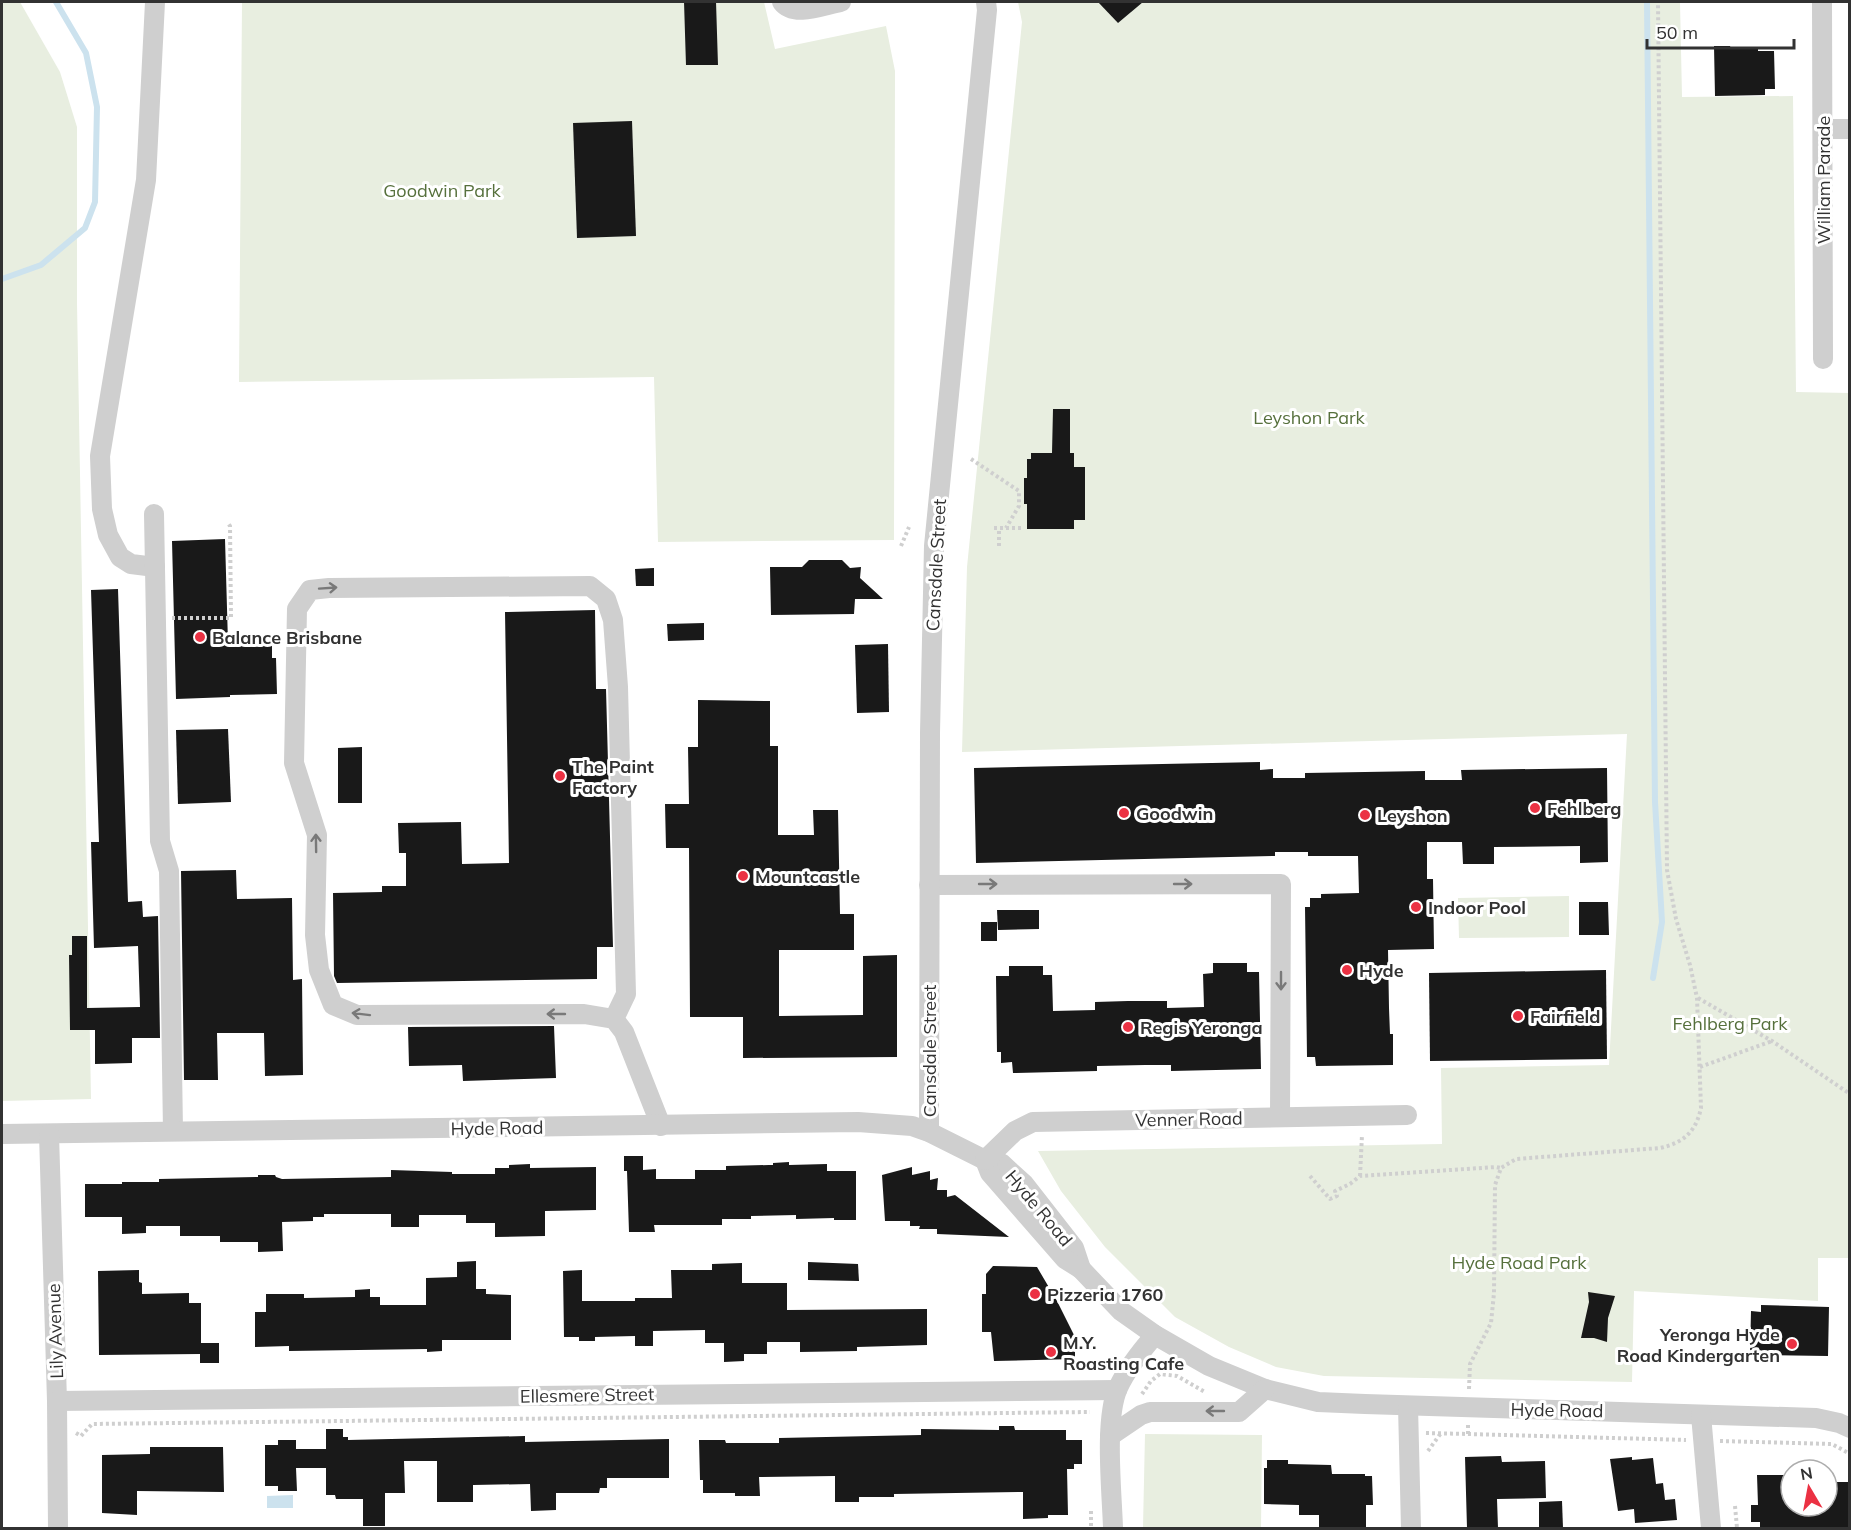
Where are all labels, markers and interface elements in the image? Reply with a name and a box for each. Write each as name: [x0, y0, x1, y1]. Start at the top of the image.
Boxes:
scale bar: [1647, 12, 1794, 50]
text: 50 m: [1656, 21, 1698, 44]
street label: William Parade: [1812, 116, 1835, 244]
park label: Goodwin Park: [383, 179, 502, 202]
park label: Leyshon Park: [1253, 406, 1366, 429]
street label: Cansdale Street: [921, 498, 951, 632]
one-way arrow: [317, 583, 337, 594]
place label: Balance Brisbane: [212, 626, 362, 649]
marker: Balance Brisbane: [193, 630, 207, 644]
place label: The Paint Factory: [572, 755, 654, 799]
marker: The Paint Factory: [553, 769, 567, 783]
place label: Fehlberg: [1547, 797, 1622, 820]
marker: Fehlberg: [1528, 801, 1542, 815]
place label: Goodwin: [1136, 802, 1213, 825]
place label: Leyshon: [1377, 804, 1448, 827]
marker: Goodwin: [1117, 806, 1131, 820]
marker: Leyshon: [1358, 808, 1372, 822]
one-way arrow: [311, 834, 322, 854]
place label: Mountcastle: [755, 865, 860, 888]
marker: Mountcastle: [736, 869, 750, 883]
one-way arrow: [977, 878, 997, 890]
one-way arrow: [1172, 878, 1192, 890]
place label: Indoor Pool: [1428, 896, 1526, 919]
marker: Indoor Pool: [1409, 900, 1423, 914]
place label: Hyde: [1359, 959, 1404, 982]
marker: Hyde: [1340, 963, 1354, 977]
one-way arrow: [1275, 970, 1287, 990]
street label: Cansdale Street: [918, 985, 941, 1117]
place label: Fairfield: [1530, 1005, 1600, 1028]
one-way arrow: [352, 1008, 372, 1019]
one-way arrow: [547, 1008, 567, 1020]
marker: Fairfield: [1511, 1009, 1525, 1023]
park label: Fehlberg Park: [1673, 1012, 1788, 1035]
place label: Regis Yeronga: [1140, 1016, 1263, 1039]
marker: Regis Yeronga: [1121, 1020, 1135, 1034]
street label: Venner Road: [1135, 1107, 1243, 1131]
street label: Hyde Road: [450, 1116, 544, 1140]
street label: Hyde Road: [1000, 1165, 1078, 1251]
park label: Hyde Road Park: [1451, 1251, 1587, 1274]
street label: Lily Avenue: [42, 1283, 68, 1379]
place label: Pizzeria 1760: [1047, 1283, 1164, 1306]
marker: Pizzeria 1760: [1028, 1287, 1042, 1301]
place label: Yeronga Hyde Road Kindergarten: [1617, 1323, 1780, 1367]
place label: M.Y. Roasting Cafe: [1063, 1331, 1184, 1375]
marker: Yeronga Hyde Road Kindergarten: [1785, 1337, 1799, 1351]
marker: M.Y. Roasting Cafe: [1044, 1345, 1058, 1359]
street label: Ellesmere Street: [520, 1382, 654, 1408]
street label: Hyde Road: [1510, 1398, 1604, 1422]
one-way arrow: [1205, 1405, 1225, 1417]
north arrow: [1779, 1458, 1839, 1518]
text: N: [1799, 1462, 1814, 1484]

